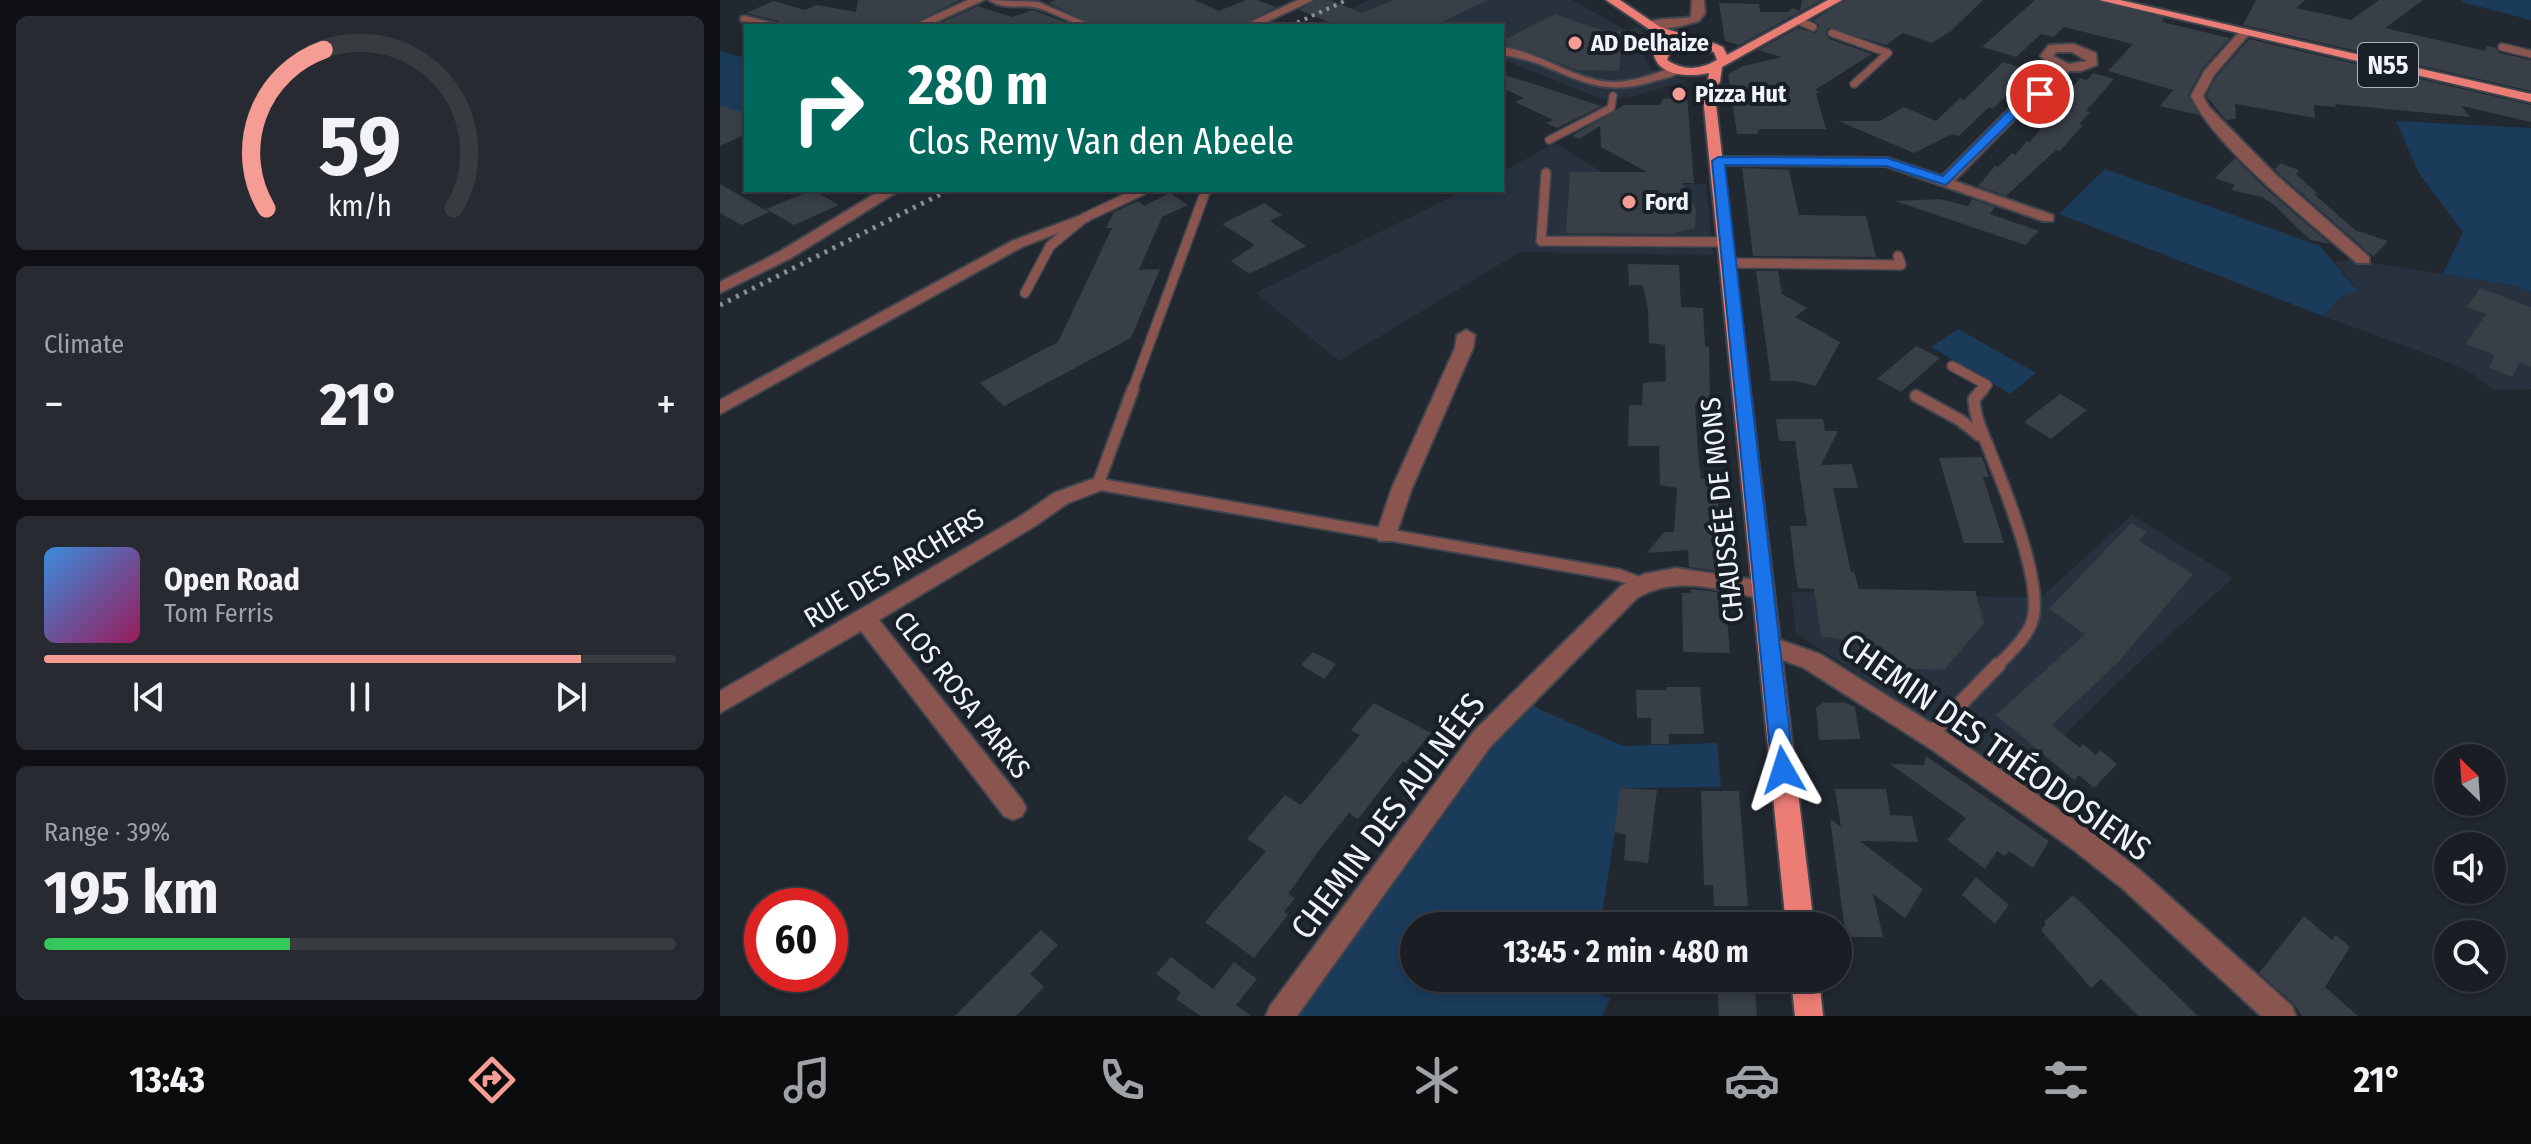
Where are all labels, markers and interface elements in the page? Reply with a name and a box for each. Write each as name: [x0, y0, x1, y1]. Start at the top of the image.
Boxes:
place label: AD Delhaize: [1590, 29, 1709, 57]
marker: AD Delhaize: [1566, 34, 1584, 52]
road number: N55: [2358, 43, 2418, 87]
text: 280 m: [908, 52, 1048, 119]
icon: right: [776, 56, 880, 160]
pin: [2006, 60, 2074, 128]
icon: arrive: [2018, 72, 2062, 116]
place label: Pizza Hut: [1695, 80, 1787, 108]
marker: Pizza Hut: [1670, 85, 1688, 103]
text: 59: [319, 97, 401, 197]
text: Clos Remy Van den Abeele: [908, 120, 1294, 164]
place label: Ford: [1645, 188, 1689, 216]
text: km/h: [328, 189, 392, 224]
marker: Ford: [1620, 193, 1638, 211]
text: Climate: [44, 329, 124, 360]
text: 21°: [320, 369, 400, 441]
text: −: [44, 378, 64, 431]
text: +: [656, 378, 676, 431]
street label: CHAUSSÉE DE MONS: [1694, 396, 1750, 624]
street label: RUE DES ARCHERS: [798, 501, 990, 635]
text: Open Road: [164, 562, 300, 598]
text: Tom Ferris: [164, 598, 274, 629]
street label: CLOS ROSA PARKS: [887, 605, 1037, 785]
street label: CHEMIN DES THÉODOSIENS: [1833, 624, 2159, 870]
icon: previous: [127, 675, 171, 719]
icon: pause: [338, 675, 382, 719]
icon: next: [549, 675, 593, 719]
street label: CHEMIN DES AULNÉES: [1282, 685, 1494, 947]
position arrow: [1741, 728, 1825, 812]
north arrow: [2434, 744, 2506, 816]
map controls: [2434, 744, 2506, 992]
text: Range · 39%: [44, 817, 170, 848]
button: sound: [2434, 832, 2506, 904]
text: 195 km: [44, 857, 219, 929]
speed limit sign: 60: [744, 888, 848, 992]
button: search: [2434, 920, 2506, 992]
text: 13:45 · 2 min · 480 m: [1503, 934, 1749, 970]
icon: directions: [464, 1052, 520, 1108]
icon: music: [779, 1052, 835, 1108]
icon: phone: [1094, 1052, 1150, 1108]
icon: climate: [1409, 1052, 1465, 1108]
icon: car: [1724, 1052, 1780, 1108]
icon: filters: [2038, 1052, 2094, 1108]
text: 13:43: [129, 1058, 205, 1102]
text: 21°: [2353, 1058, 2402, 1102]

